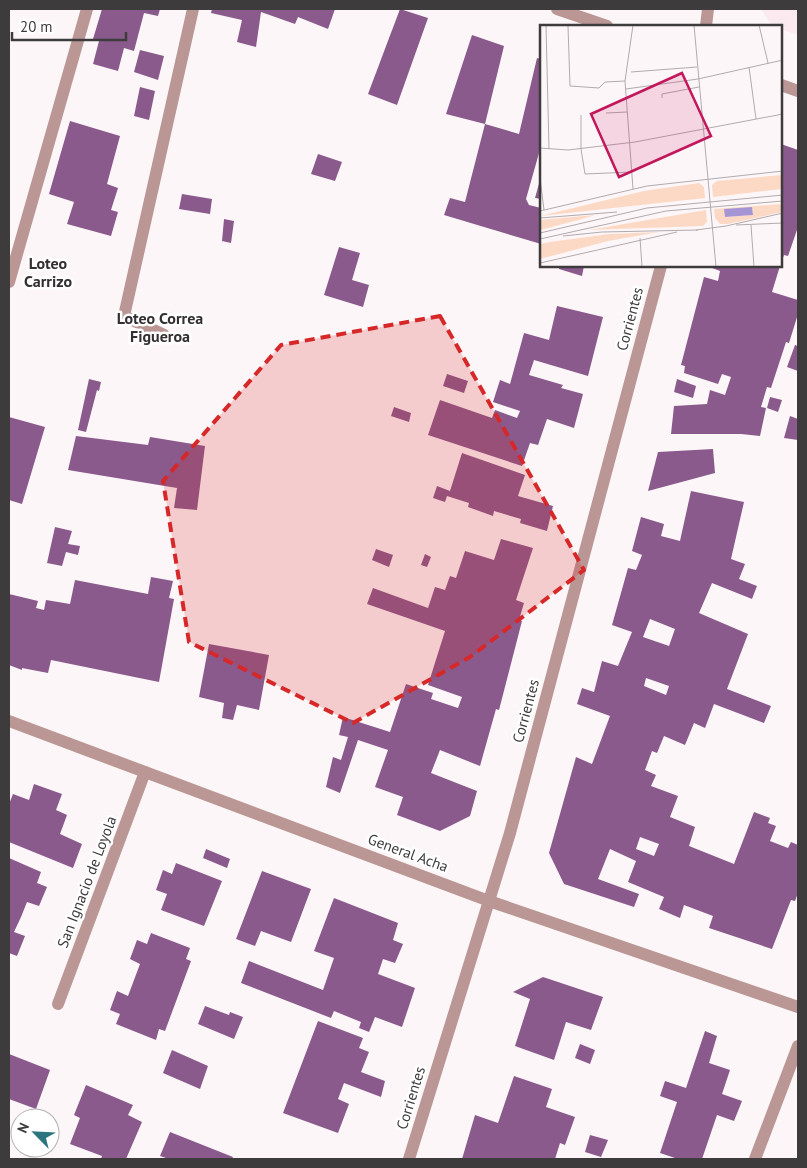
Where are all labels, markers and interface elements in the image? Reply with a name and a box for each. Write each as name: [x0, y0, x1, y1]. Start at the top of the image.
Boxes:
scale bar: [12, 10, 126, 42]
text: 20 m: [20, 17, 53, 36]
inset map: [540, 25, 782, 268]
district label: Loteo Carrizo: [24, 253, 72, 291]
street label: Corrientes: [612, 285, 647, 353]
district label: Loteo Correa Figueroa: [117, 308, 203, 346]
street label: Corrientes: [508, 677, 543, 745]
street label: San Ignacio de Loyola: [53, 813, 120, 950]
street label: General Acha: [365, 829, 451, 876]
street label: Corrientes: [392, 1064, 429, 1132]
north arrow: [10, 1108, 60, 1158]
text: N: [13, 1120, 33, 1136]

